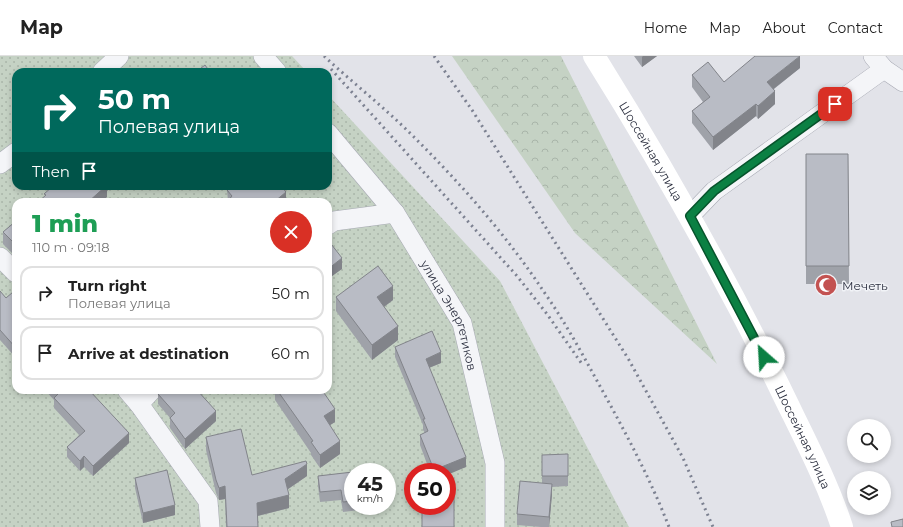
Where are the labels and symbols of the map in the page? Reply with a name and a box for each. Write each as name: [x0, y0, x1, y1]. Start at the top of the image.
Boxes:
pin: [818, 87, 852, 121]
street label: Шоссейная улица: [616, 99, 686, 203]
street label: улица Энергетиков: [417, 256, 480, 372]
mosque icon: Мечеть: [813, 272, 839, 298]
place label: Мечеть: [842, 278, 888, 293]
position arrow: [743, 336, 785, 378]
street label: Шоссейная улица: [772, 383, 834, 491]
speed limit sign: 50: [404, 463, 456, 515]

